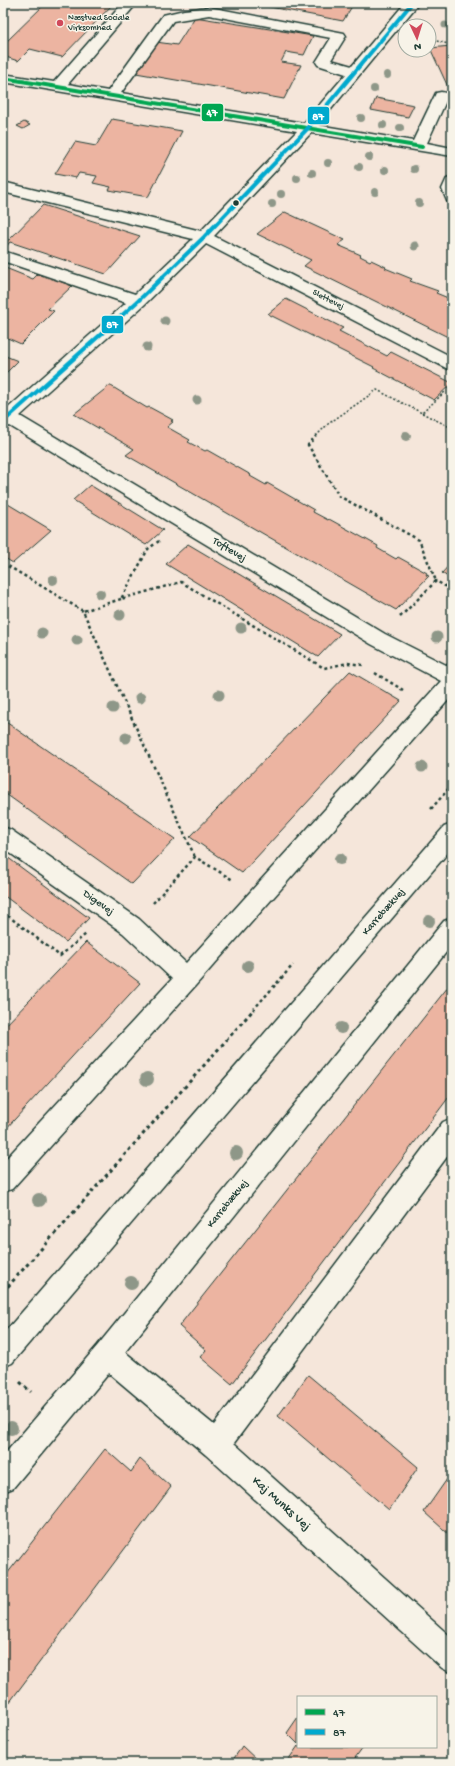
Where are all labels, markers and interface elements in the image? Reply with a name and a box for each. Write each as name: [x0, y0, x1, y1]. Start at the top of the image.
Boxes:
place label: Næstved Sociale Virksomhed: [67, 13, 130, 34]
marker: Næstved Sociale Virksomhed: [55, 18, 65, 28]
north arrow: [397, 18, 437, 58]
text: N: [414, 40, 422, 52]
line badge: 47: [201, 103, 224, 122]
line badge: 87: [307, 106, 330, 125]
text: 47: [206, 108, 219, 120]
text: 87: [312, 112, 325, 124]
unlabelled marker: [231, 198, 241, 208]
street label: Slettevej: [310, 287, 346, 313]
line badge: 87: [101, 315, 124, 334]
text: 87: [106, 320, 119, 332]
street label: Toftevej: [209, 534, 249, 565]
street label: Karrebækvej: [360, 886, 408, 938]
street label: Digevej: [79, 887, 116, 918]
street label: Karrebækvej: [205, 1177, 251, 1231]
street label: Kaj Munks Vej: [249, 1474, 313, 1534]
legend: [297, 1696, 437, 1748]
text: 47: [333, 1707, 346, 1721]
text: 87: [333, 1727, 347, 1741]

